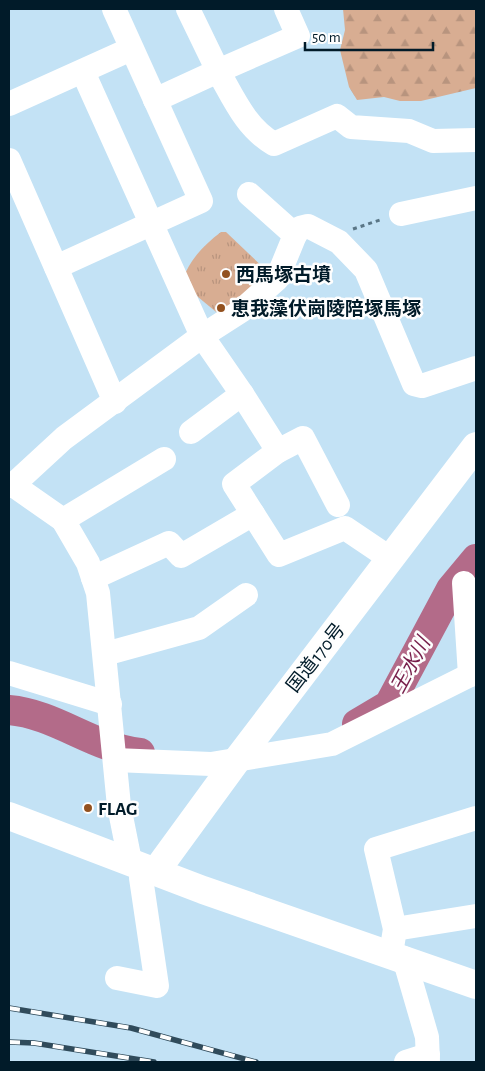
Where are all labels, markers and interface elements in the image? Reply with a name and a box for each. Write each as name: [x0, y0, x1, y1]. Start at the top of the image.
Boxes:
scale bar: [305, 20, 432, 52]
text: 50 m: [312, 30, 341, 45]
place label: 西馬塚古墳: [236, 265, 331, 285]
marker: 西馬塚古墳: [220, 268, 232, 280]
place label: 恵我藻伏崗陵陪塚馬塚: [231, 298, 421, 319]
marker: 恵我藻伏崗陵陪塚馬塚: [215, 302, 227, 314]
street label: 国道170号: [283, 619, 349, 696]
water label: 王水川: [387, 632, 435, 697]
place label: FLAG: [98, 800, 137, 819]
marker: FLAG: [82, 802, 94, 814]

